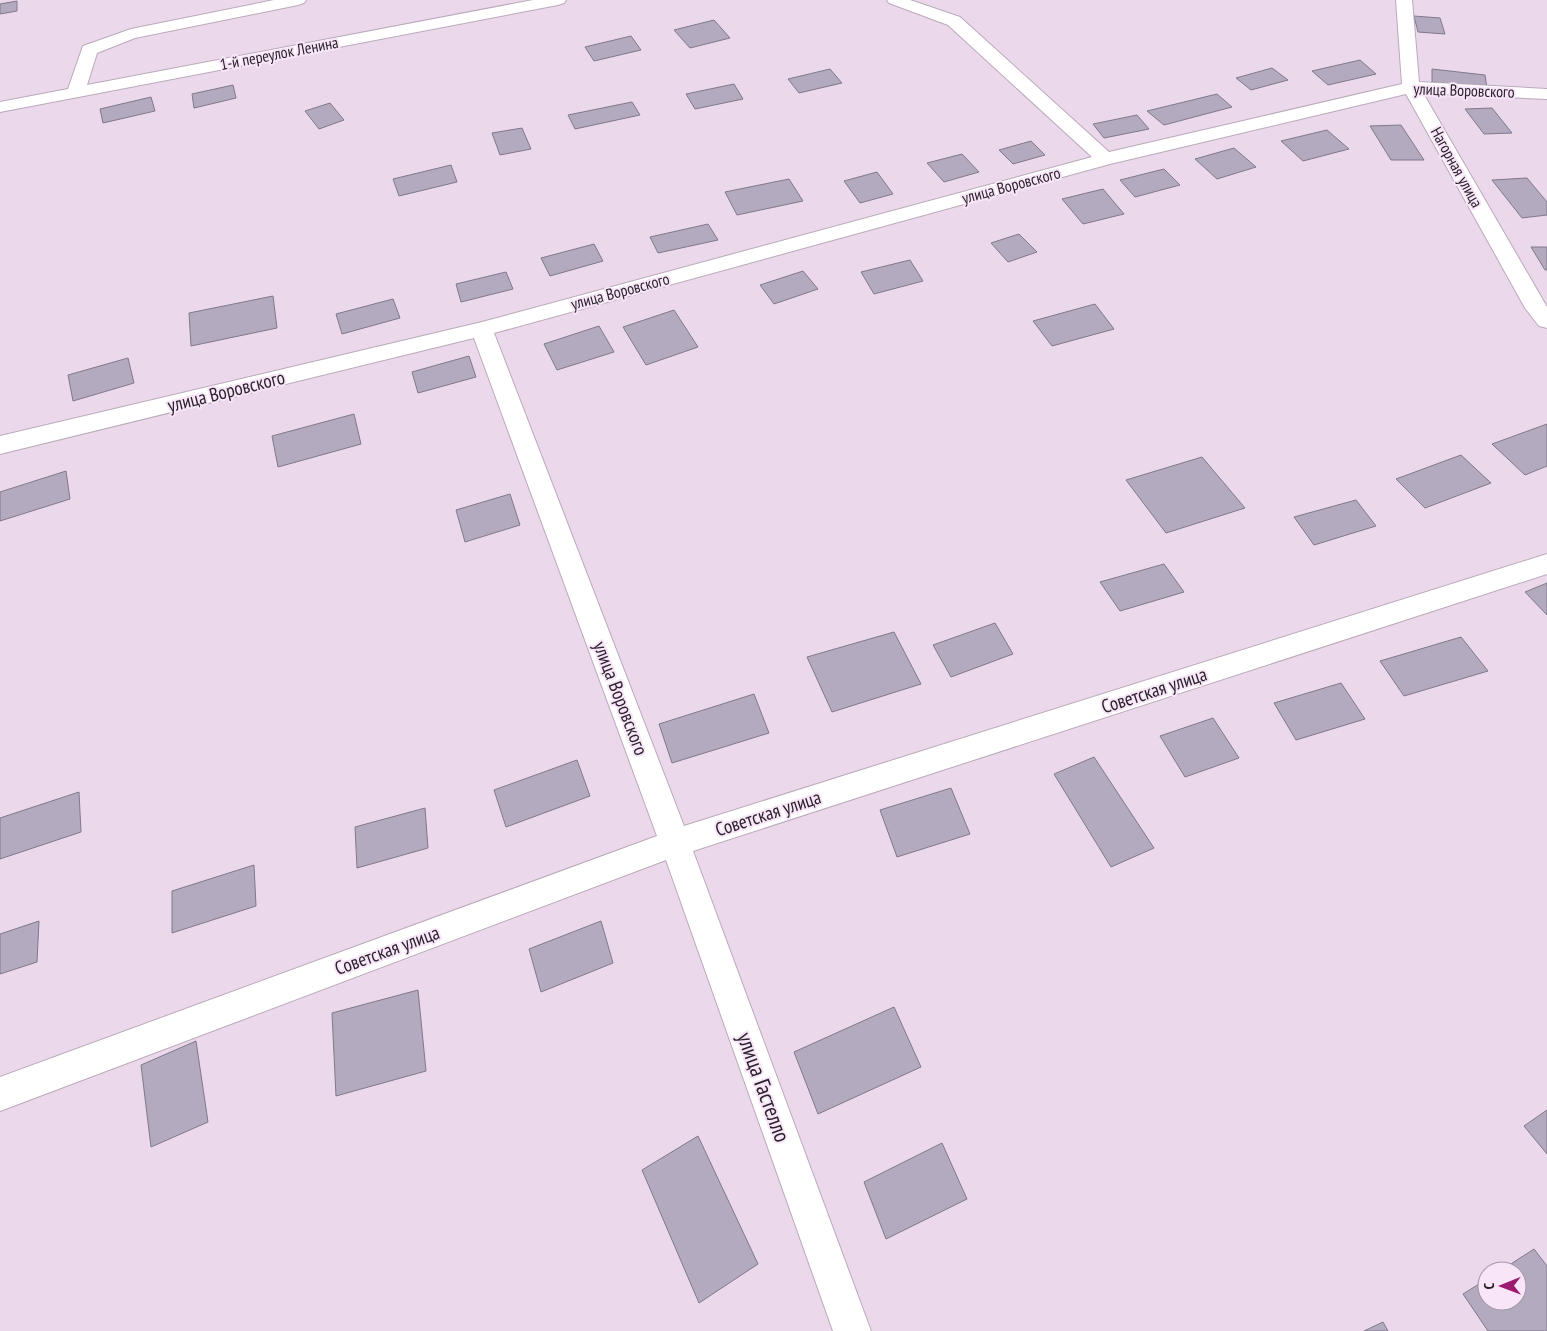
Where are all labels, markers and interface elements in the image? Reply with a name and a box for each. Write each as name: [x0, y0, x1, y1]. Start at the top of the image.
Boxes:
street label: 1-й переулок Ленина: [218, 32, 340, 74]
street label: улица Воровского: [1413, 78, 1515, 102]
street label: Нагорная улица: [1427, 123, 1487, 211]
street label: улица Воровского: [960, 162, 1063, 208]
street label: улица Воровского: [569, 268, 672, 314]
street label: улица Воровского: [165, 365, 287, 417]
street label: улица Воровского: [588, 638, 654, 758]
street label: Советская улица: [1098, 662, 1210, 718]
street label: Советская улица: [712, 785, 824, 841]
street label: Советская улица: [331, 920, 443, 980]
street label: улица Гастелло: [731, 1028, 797, 1146]
north arrow: [1477, 1261, 1527, 1311]
text: С: [1480, 1282, 1498, 1290]

